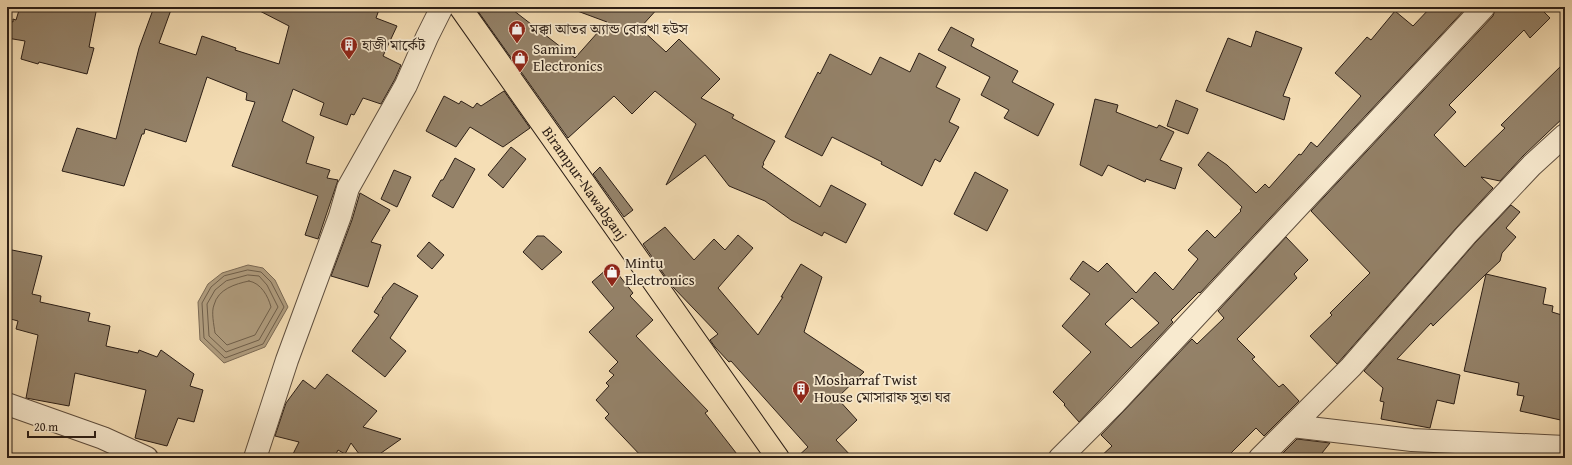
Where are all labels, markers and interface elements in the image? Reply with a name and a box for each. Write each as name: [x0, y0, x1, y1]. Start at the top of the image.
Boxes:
place label: মক্কা আতর অ্যান্ড বোরখা হউস: [529, 18, 689, 39]
shop icon: মক্কা আতর অ্যান্ড বোরখা হউস: [507, 19, 527, 44]
place label: হাজী মার্কেট: [361, 34, 426, 55]
building icon: হাজী মার্কেট: [339, 35, 359, 60]
place label: Samim Electronics: [533, 38, 603, 76]
shop icon: Samim Electronics: [510, 48, 530, 73]
street label: Birampur-Nawabganj: [537, 122, 632, 244]
place label: Mintu Electronics: [625, 252, 695, 290]
shop icon: Mintu Electronics: [602, 262, 622, 287]
place label: Mosharraf Twist House মোসারাফ সুতা ঘর: [814, 369, 952, 407]
building icon: Mosharraf Twist House মোসারাফ সুতা ঘর: [791, 379, 811, 404]
scale bar: [28, 413, 95, 439]
text: 20 m: [34, 418, 58, 435]

